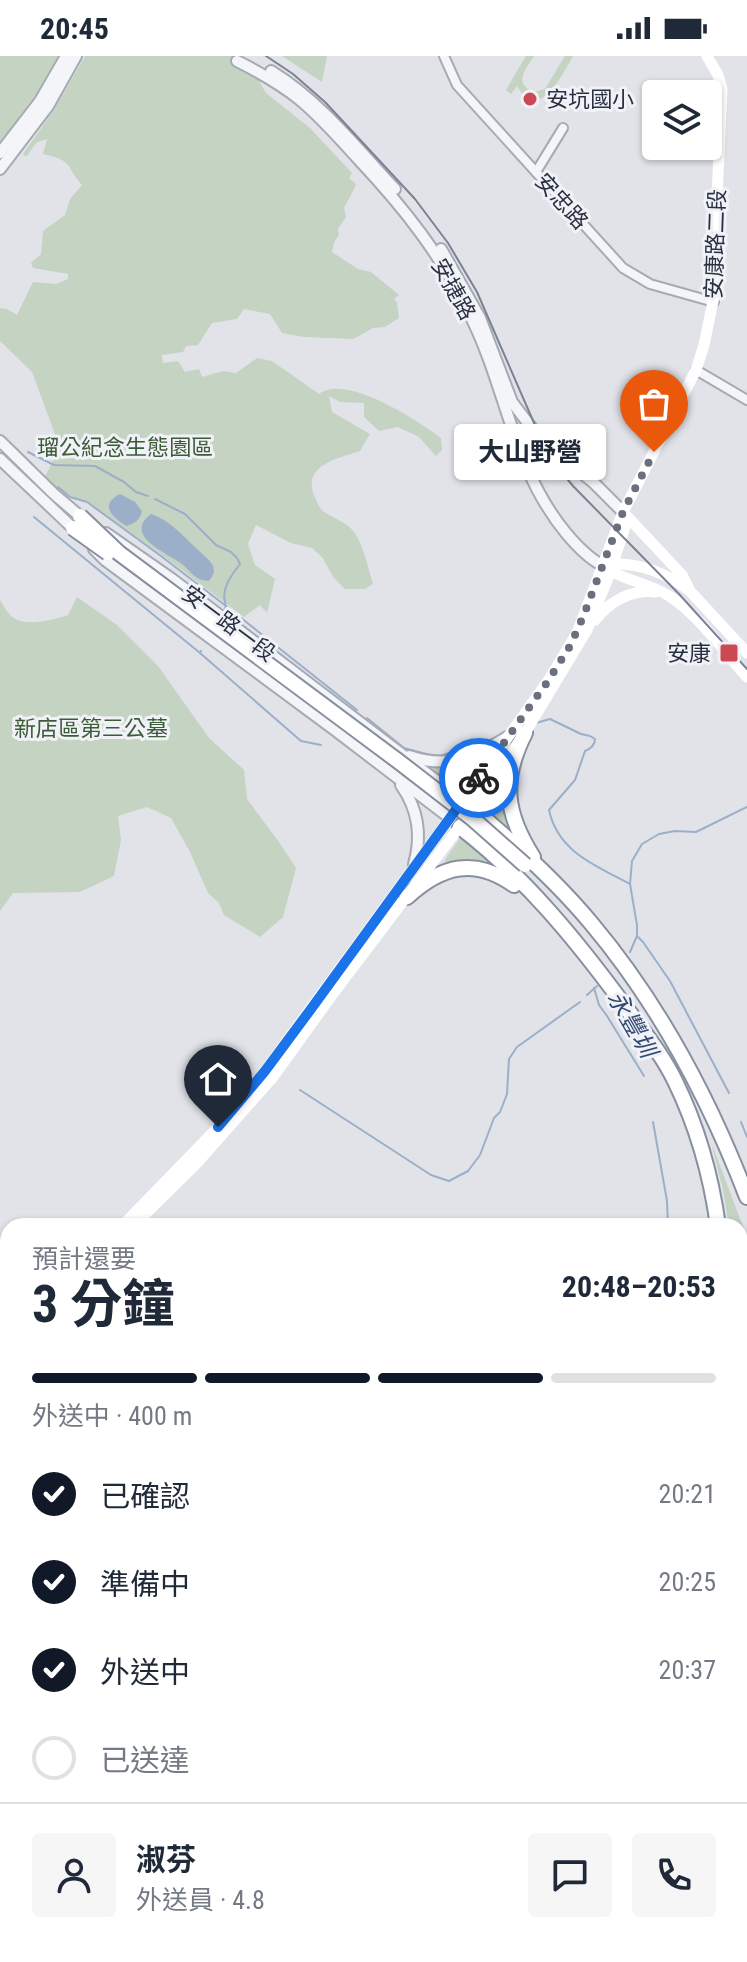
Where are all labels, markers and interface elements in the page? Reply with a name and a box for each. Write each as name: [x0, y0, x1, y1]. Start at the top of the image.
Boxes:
text: 20:45: [40, 11, 109, 46]
map controls: [642, 80, 722, 160]
button: layers: [642, 80, 722, 160]
place label: 安坑國小: [546, 87, 634, 112]
marker: 安坑國小: [521, 90, 539, 108]
street label: 安忠路: [530, 168, 593, 234]
street label: 安康路二段: [701, 189, 730, 299]
street label: 安捷路: [427, 254, 480, 324]
pin: [620, 370, 688, 452]
icon: bag: [632, 382, 676, 426]
callout: 大山野營: [454, 424, 606, 480]
park label: 瑠公紀念生態園區: [37, 435, 213, 460]
text: 大山野營: [478, 437, 582, 467]
street label: 安一路一段: [177, 580, 280, 666]
place label: 安康: [667, 641, 711, 666]
marker: 安康: [718, 642, 740, 664]
park label: 新店區第三公墓: [14, 716, 168, 741]
courier: [439, 738, 519, 818]
icon: bike: [457, 756, 501, 800]
water label: 永豐圳: [602, 986, 664, 1065]
pin: [184, 1045, 252, 1127]
icon: home: [196, 1057, 240, 1101]
text: 預計還要: [32, 1244, 136, 1274]
text: 20:48–20:53: [562, 1269, 716, 1304]
text: 3 分鐘: [32, 1274, 174, 1335]
text: 外送中 · 400 m: [32, 1401, 192, 1431]
icon: check: [32, 1472, 76, 1516]
text: 已確認: [100, 1479, 190, 1514]
text: 20:21: [659, 1479, 716, 1509]
icon: check: [32, 1560, 76, 1604]
text: 準備中: [100, 1567, 190, 1602]
text: 20:25: [659, 1567, 716, 1597]
icon: check: [32, 1648, 76, 1692]
text: 外送中: [100, 1655, 190, 1690]
text: 20:37: [659, 1655, 716, 1685]
text: 已送達: [100, 1743, 190, 1778]
button: person: [32, 1833, 116, 1917]
button: chat: [528, 1833, 612, 1917]
button: phone: [632, 1833, 716, 1917]
text: 淑芬: [136, 1842, 196, 1877]
text: 外送員 · 4.8: [136, 1885, 265, 1915]

